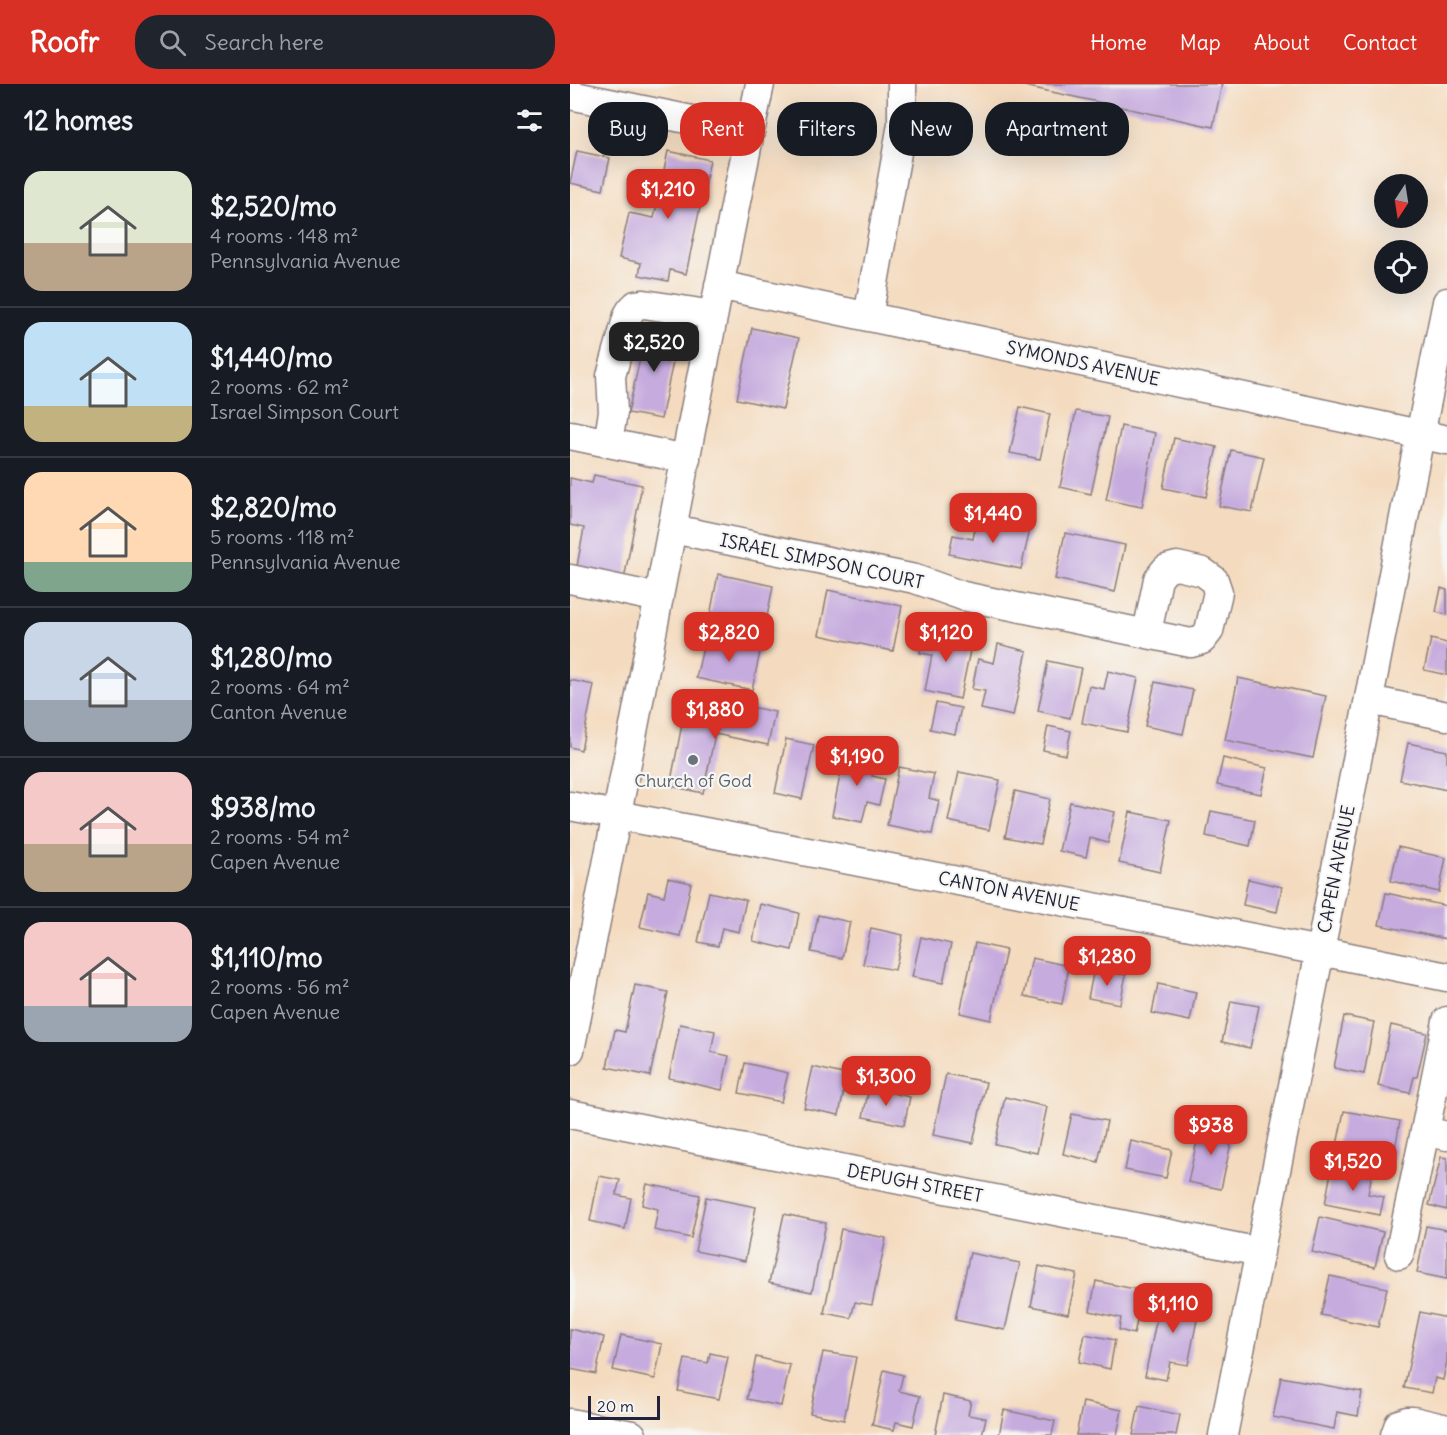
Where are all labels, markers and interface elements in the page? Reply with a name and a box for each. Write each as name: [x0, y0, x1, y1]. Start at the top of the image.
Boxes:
search box: [135, 15, 555, 69]
text: Roofr: [30, 24, 99, 60]
icon: search: [156, 26, 189, 59]
text: Search here: [204, 28, 324, 56]
text: Home: [1090, 29, 1147, 56]
text: Map: [1180, 29, 1221, 56]
text: About: [1254, 29, 1310, 56]
text: Contact: [1343, 29, 1417, 56]
chip: Buy: [588, 102, 668, 156]
chip: Rent: [680, 102, 765, 156]
chip: Filters: [777, 102, 877, 156]
chip: New: [889, 102, 973, 156]
chip: Apartment: [985, 102, 1129, 156]
text: 12 homes: [24, 104, 133, 137]
icon: filters: [513, 104, 546, 137]
pin: $1,210: [619, 169, 717, 220]
north arrow: [1374, 174, 1428, 228]
map controls: [1374, 174, 1428, 294]
text: $1,210: [641, 176, 695, 201]
text: $2,520/mo: [210, 190, 337, 223]
icon: home: [72, 195, 144, 267]
text: 4 rooms · 148 m²: [210, 223, 358, 248]
button: locate: [1374, 240, 1428, 294]
text: Pennsylvania Avenue: [210, 248, 400, 273]
pin: $2,520: [605, 322, 703, 373]
text: $2,520: [623, 329, 685, 354]
street label: SYMONDS AVENUE: [1004, 336, 1162, 390]
text: $1,440/mo: [210, 341, 333, 374]
icon: home: [72, 346, 144, 418]
text: 2 rooms · 62 m²: [210, 374, 349, 399]
text: Israel Simpson Court: [210, 399, 399, 424]
text: $2,820/mo: [210, 491, 337, 524]
pin: $1,440: [944, 493, 1042, 544]
icon: home: [72, 496, 144, 568]
text: $1,440: [964, 500, 1022, 525]
text: 5 rooms · 118 m²: [210, 524, 355, 549]
street label: ISRAEL SIMPSON COURT: [718, 528, 926, 594]
text: Pennsylvania Avenue: [210, 549, 400, 574]
pin: $2,820: [680, 612, 778, 663]
pin: $1,120: [897, 612, 995, 663]
text: $2,820: [698, 619, 760, 644]
text: $1,120: [919, 619, 973, 644]
text: $1,280/mo: [210, 641, 332, 674]
icon: home: [72, 646, 144, 718]
text: 2 rooms · 64 m²: [210, 674, 350, 699]
pin: $1,880: [666, 689, 764, 740]
text: $1,880: [685, 696, 745, 721]
text: Canton Avenue: [210, 699, 347, 724]
pin: $1,190: [808, 736, 906, 787]
text: $1,190: [830, 743, 884, 768]
marker: Church of God: [686, 753, 700, 767]
place label: Church of God: [634, 769, 752, 792]
text: $938/mo: [210, 791, 316, 824]
icon: home: [72, 796, 144, 868]
street label: CAPEN AVENUE: [1312, 803, 1360, 935]
text: 2 rooms · 54 m²: [210, 824, 350, 849]
text: Capen Avenue: [210, 849, 340, 874]
street label: CANTON AVENUE: [936, 866, 1082, 916]
pin: $1,280: [1058, 936, 1156, 987]
text: $1,110/mo: [210, 941, 323, 974]
text: $1,280: [1078, 943, 1136, 968]
icon: home: [72, 946, 144, 1018]
text: 2 rooms · 56 m²: [210, 974, 350, 999]
text: Capen Avenue: [210, 999, 340, 1024]
pin: $1,300: [837, 1056, 935, 1107]
text: $1,300: [856, 1063, 916, 1088]
pin: $938: [1175, 1105, 1247, 1156]
text: $938: [1188, 1112, 1234, 1137]
pin: $1,520: [1304, 1141, 1402, 1192]
text: $1,520: [1324, 1148, 1382, 1173]
street label: DEPUGH STREET: [845, 1159, 985, 1207]
pin: $1,110: [1124, 1283, 1222, 1334]
text: $1,110: [1147, 1290, 1199, 1315]
scale bar: [588, 1393, 660, 1420]
text: 20 m: [597, 1396, 634, 1416]

